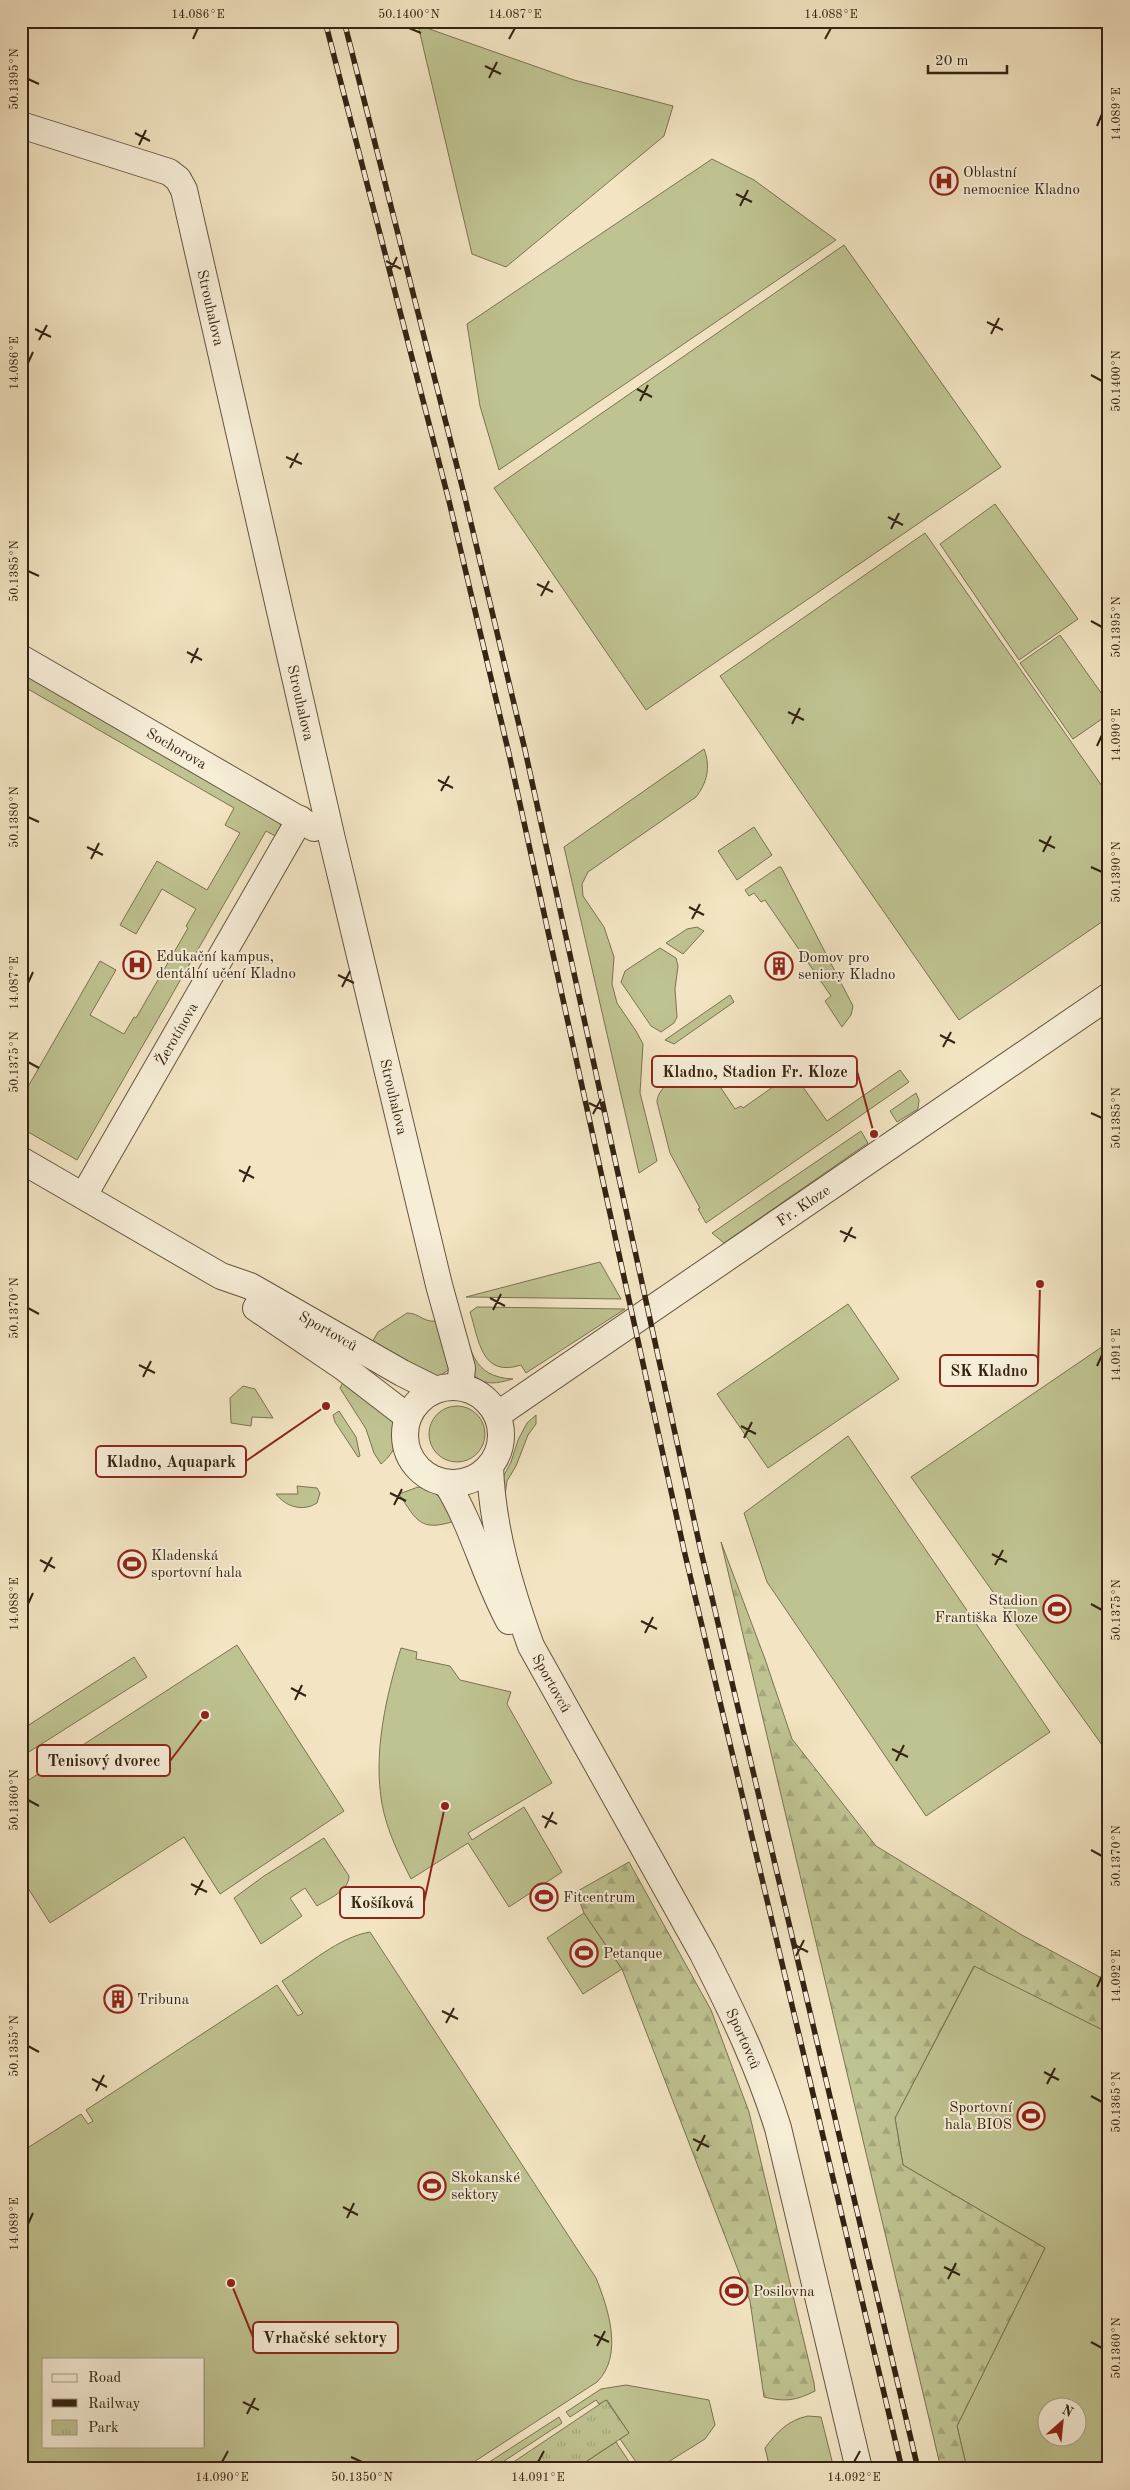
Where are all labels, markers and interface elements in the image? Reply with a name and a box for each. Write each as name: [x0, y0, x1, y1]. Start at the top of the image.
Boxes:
text: 50.1400°N: [378, 8, 440, 21]
text: 14.086°E: [171, 9, 225, 21]
text: 14.087°E: [488, 9, 542, 21]
text: 14.088°E: [804, 9, 858, 21]
scale bar: [928, 42, 1006, 74]
text: 50.1395°N: [8, 48, 21, 110]
text: 20 m: [935, 54, 969, 69]
text: 14.089°E: [1111, 87, 1123, 141]
hospital icon: Oblastní nemocnice Kladno: [929, 166, 959, 196]
place label: Oblastní nemocnice Kladno: [963, 166, 1080, 198]
street label: Strouhalova: [193, 269, 225, 348]
text: 14.086°E: [9, 336, 21, 390]
text: 50.1400°N: [1110, 350, 1123, 412]
text: 50.1385°N: [8, 540, 21, 602]
text: 50.1395°N: [1110, 596, 1123, 658]
street label: Strouhalova: [284, 663, 316, 743]
text: 14.090°E: [1111, 708, 1123, 762]
street label: Sochorova: [143, 726, 209, 773]
text: 50.1380°N: [8, 786, 21, 848]
text: 50.1390°N: [1110, 841, 1123, 903]
hospital icon: Edukační kampus, dentální učení Kladno: [122, 950, 152, 980]
place label: Edukační kampus, dentální učení Kladno: [156, 950, 296, 982]
building icon: Domov pro seniory Kladno: [764, 951, 794, 981]
place label: Domov pro seniory Kladno: [798, 951, 895, 983]
text: 14.087°E: [9, 956, 21, 1010]
street label: Žerotínova: [152, 1000, 202, 1068]
text: 50.1375°N: [8, 1031, 21, 1093]
callout: Kladno, Stadion Fr. Kloze: [652, 1056, 857, 1087]
street label: Strouhalova: [376, 1058, 409, 1137]
text: Kladno, Stadion Fr. Kloze: [662, 1065, 848, 1081]
text: 50.1385°N: [1110, 1087, 1123, 1149]
street label: Fr. Kloze: [775, 1183, 833, 1230]
text: 50.1370°N: [8, 1277, 21, 1339]
street label: Sportovců: [296, 1310, 359, 1355]
text: 14.091°E: [1111, 1328, 1123, 1382]
callout: SK Kladno: [940, 1355, 1038, 1386]
text: SK Kladno: [950, 1364, 1028, 1380]
callout: Kladno, Aquapark: [96, 1446, 246, 1477]
text: Kladno, Aquapark: [106, 1455, 236, 1471]
sports icon: Kladenská sportovní hala: [117, 1549, 147, 1579]
place label: Kladenská sportovní hala: [151, 1549, 243, 1581]
text: 14.088°E: [9, 1577, 21, 1631]
text: 50.1375°N: [1110, 1579, 1123, 1641]
place label: Stadion Františka Kloze: [935, 1594, 1038, 1626]
sports icon: Stadion Františka Kloze: [1042, 1594, 1072, 1624]
street label: Sportovců: [528, 1652, 573, 1716]
callout: Tenisový dvorec: [37, 1745, 170, 1776]
text: Tenisový dvorec: [47, 1754, 161, 1770]
text: 50.1360°N: [8, 1769, 21, 1831]
text: 50.1370°N: [1110, 1825, 1123, 1887]
sports icon: Fitcentrum: [529, 1882, 559, 1912]
callout: Košíková: [340, 1887, 424, 1918]
place label: Fitcentrum: [563, 1891, 635, 1906]
text: Košíková: [350, 1896, 414, 1912]
sports icon: Petanque: [569, 1938, 599, 1968]
place label: Petanque: [603, 1947, 663, 1962]
text: 14.092°E: [1111, 1949, 1123, 2003]
building icon: Tribuna: [103, 1984, 133, 2014]
place label: Tribuna: [137, 1993, 190, 2008]
street label: Sportovců: [722, 2007, 762, 2072]
text: 50.1355°N: [8, 2015, 21, 2077]
text: 50.1365°N: [1110, 2071, 1123, 2133]
place label: Sportovní hala BIOS: [945, 2101, 1013, 2133]
sports icon: Sportovní hala BIOS: [1016, 2101, 1046, 2131]
sports icon: Skokanské sektory: [417, 2171, 447, 2201]
place label: Skokanské sektory: [451, 2171, 520, 2203]
text: 14.089°E: [9, 2197, 21, 2251]
sports icon: Posilovna: [719, 2276, 749, 2306]
place label: Posilovna: [753, 2285, 815, 2300]
text: 50.1360°N: [1110, 2317, 1123, 2379]
callout: Vrhačské sektory: [253, 2322, 398, 2353]
text: Vrhačské sektory: [263, 2331, 387, 2347]
legend: [42, 2358, 205, 2448]
text: Road: [88, 2371, 122, 2386]
text: Railway: [88, 2397, 141, 2412]
north arrow: [1038, 2398, 1088, 2448]
text: N: [1060, 2403, 1076, 2420]
text: Park: [88, 2421, 119, 2436]
text: 50.1350°N: [331, 2471, 393, 2484]
text: 14.090°E: [195, 2472, 249, 2484]
text: 14.091°E: [511, 2472, 565, 2484]
text: 14.092°E: [827, 2472, 881, 2484]

